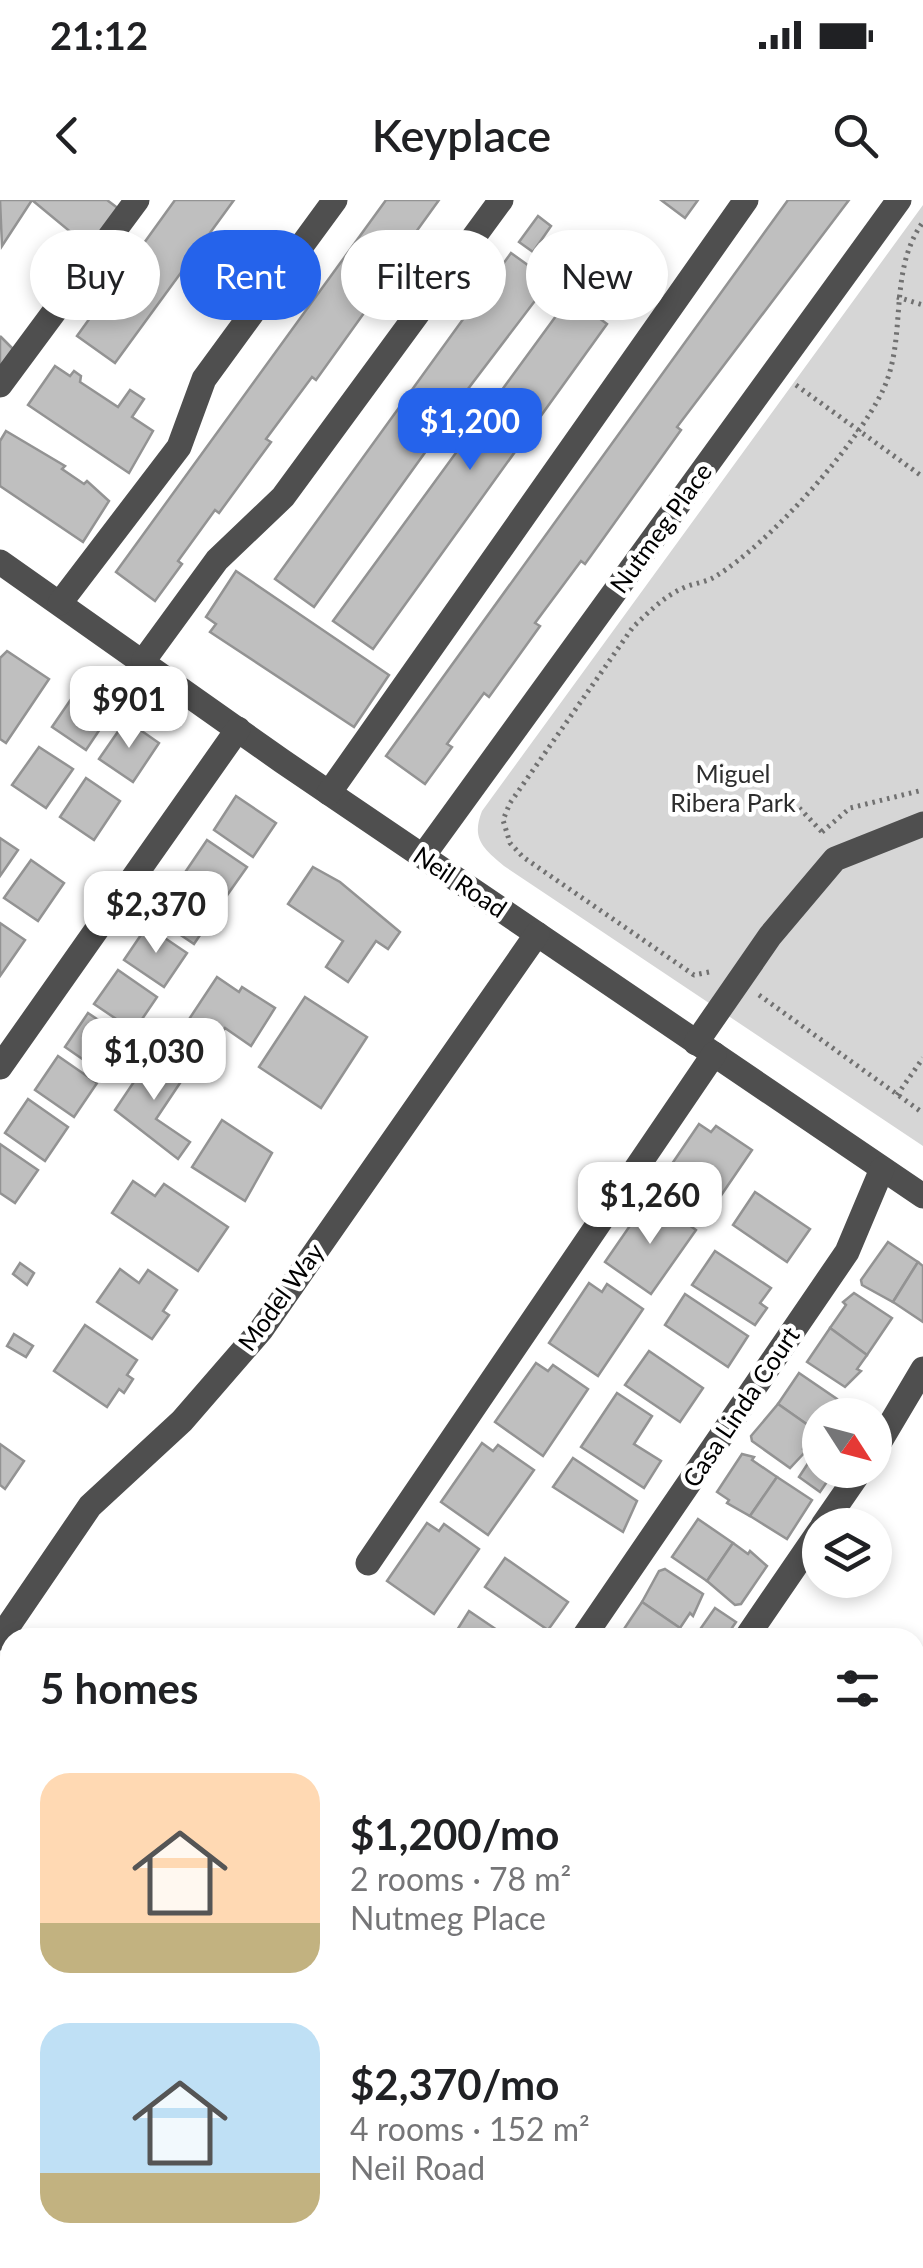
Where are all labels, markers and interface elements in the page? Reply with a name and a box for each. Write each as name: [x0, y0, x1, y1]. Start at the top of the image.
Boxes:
text: 21:12: [50, 12, 148, 58]
icon: back: [40, 108, 95, 163]
text: Keyplace: [372, 108, 551, 162]
icon: search: [828, 108, 883, 163]
chip: Buy: [30, 230, 160, 320]
chip: Rent: [180, 230, 321, 320]
chip: Filters: [341, 230, 506, 320]
chip: New: [526, 230, 668, 320]
pin: $1,200: [389, 388, 551, 473]
text: $1,200: [420, 401, 520, 440]
street label: Nutmeg Place: [603, 457, 717, 598]
pin: $901: [70, 666, 188, 751]
text: $901: [92, 679, 166, 718]
park label: Miguel Ribera Park: [670, 758, 796, 817]
street label: Neil Road: [408, 839, 513, 923]
pin: $2,370: [75, 871, 237, 956]
text: $2,370: [106, 884, 206, 923]
pin: $1,030: [73, 1018, 235, 1103]
text: $1,030: [104, 1031, 204, 1070]
pin: $1,260: [569, 1162, 731, 1247]
text: $1,260: [600, 1175, 700, 1214]
street label: Model Way: [231, 1237, 329, 1356]
street label: Casa Linda Court: [675, 1321, 805, 1492]
north arrow: [802, 1398, 892, 1488]
map controls: [802, 1398, 892, 1598]
button: layers: [802, 1508, 892, 1598]
icon: filters: [830, 1661, 885, 1716]
text: 5 homes: [40, 1663, 198, 1713]
text: $1,200/mo: [350, 1809, 559, 1859]
icon: home: [120, 1813, 240, 1933]
text: 2 rooms · 78 m²: [350, 1859, 571, 1898]
text: Nutmeg Place: [350, 1898, 546, 1937]
text: $2,370/mo: [350, 2059, 559, 2109]
icon: home: [120, 2063, 240, 2183]
text: 4 rooms · 152 m²: [350, 2109, 590, 2148]
text: Neil Road: [350, 2148, 485, 2187]

